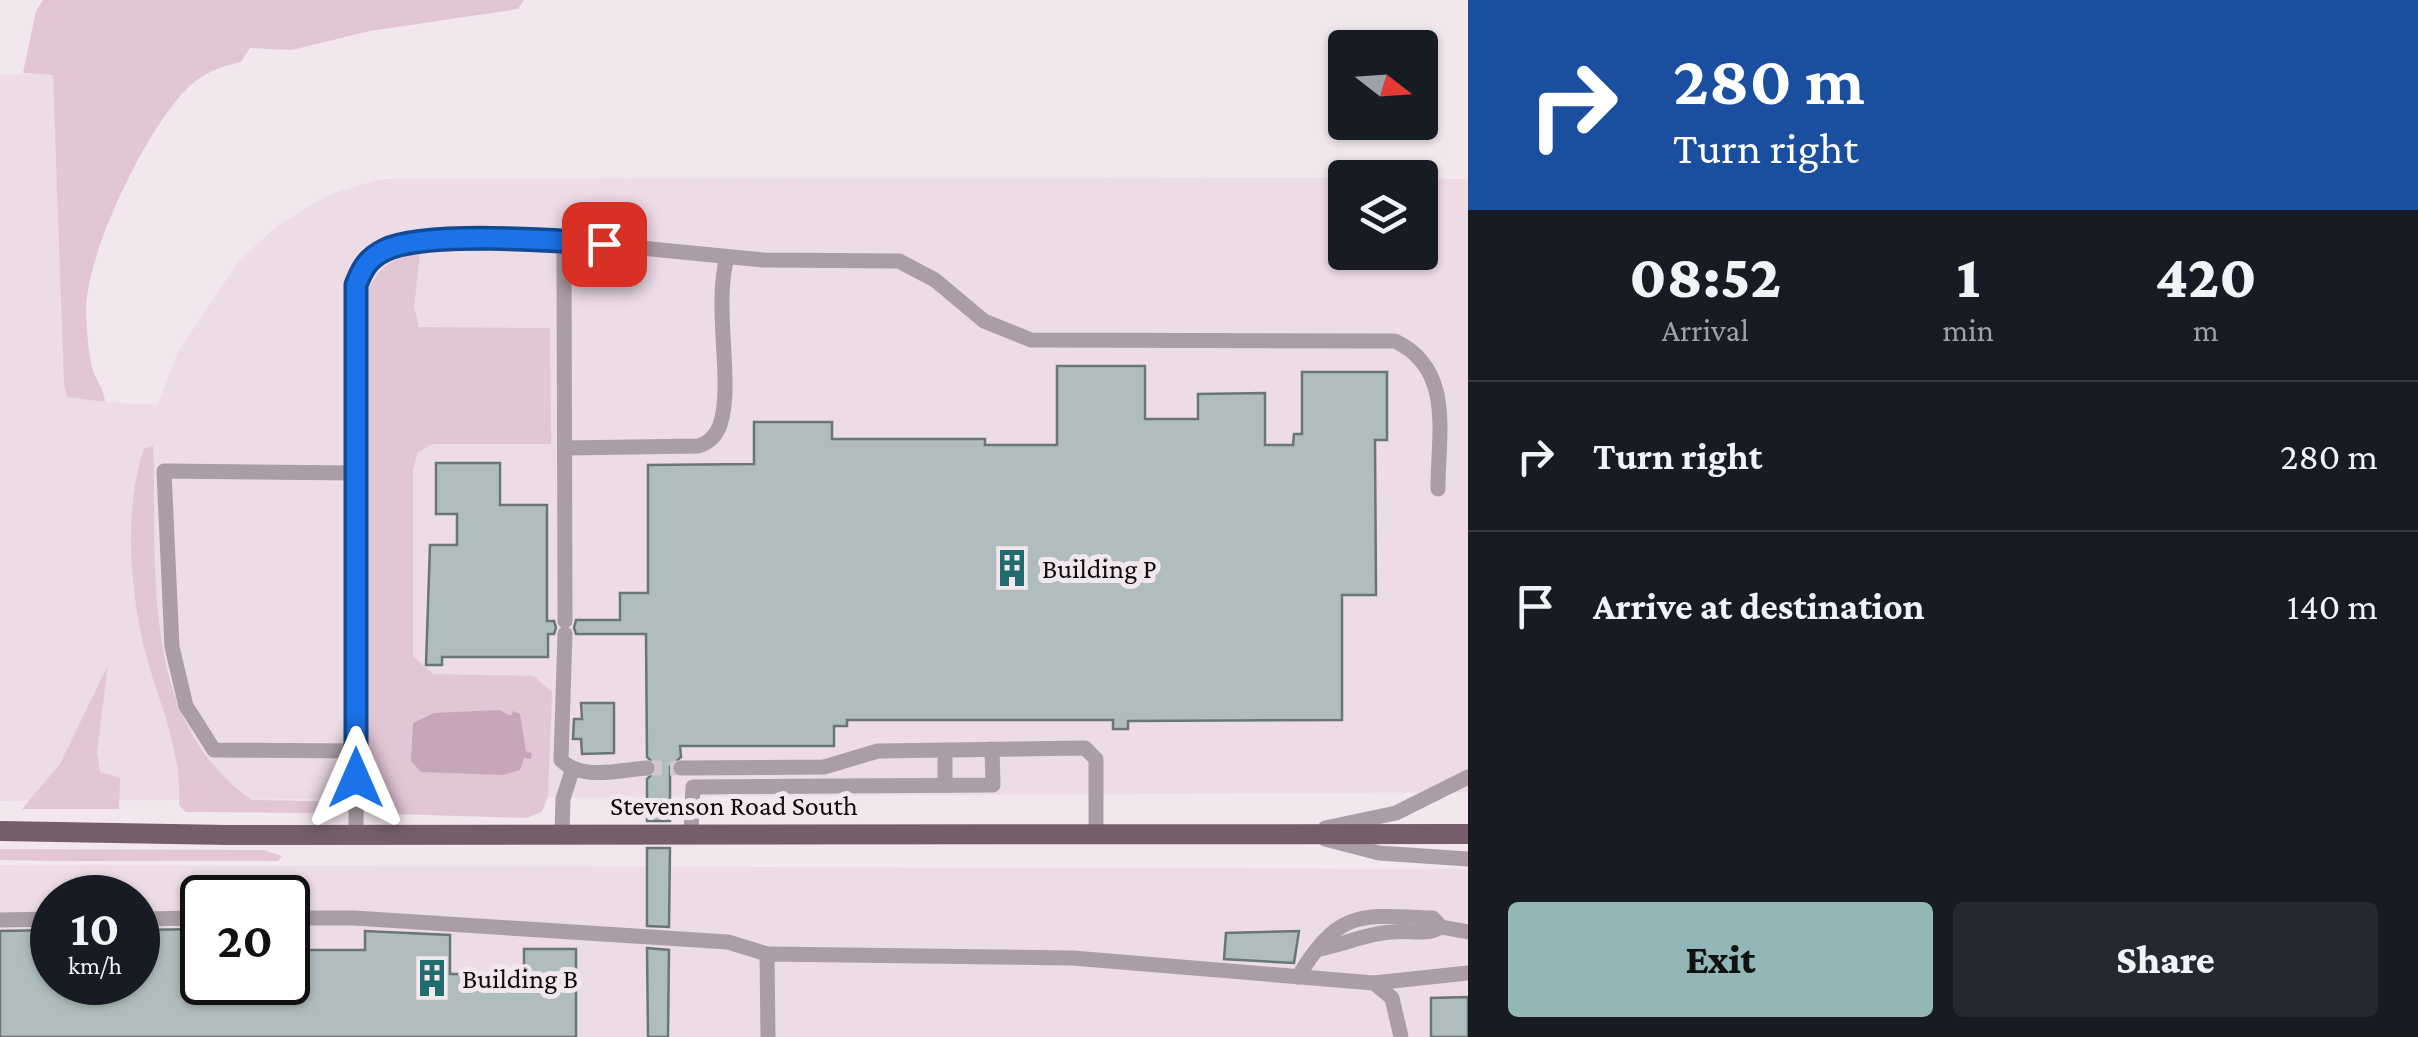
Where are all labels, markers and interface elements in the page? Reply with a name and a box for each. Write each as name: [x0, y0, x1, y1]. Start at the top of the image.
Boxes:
north arrow: [1328, 30, 1438, 140]
map controls: [1328, 30, 1438, 270]
icon: right: [1508, 40, 1638, 170]
text: 280 m: [1673, 41, 1865, 119]
text: Turn right: [1673, 123, 1858, 173]
button: layers: [1328, 160, 1438, 270]
pin: [562, 202, 647, 287]
icon: arrive: [577, 217, 632, 272]
text: 08:52: [1629, 243, 1781, 310]
text: 1: [1957, 243, 1980, 310]
text: 420: [2155, 243, 2257, 310]
text: Arrival: [1662, 312, 1749, 348]
text: min: [1943, 312, 1994, 348]
text: m: [2193, 312, 2219, 348]
icon: right: [1508, 429, 1563, 484]
text: Turn right: [1593, 435, 1762, 477]
text: 280 m: [2280, 435, 2378, 477]
building icon: Building P: [991, 547, 1033, 589]
place label: Building P: [1042, 553, 1157, 584]
icon: arrive: [1508, 579, 1563, 634]
text: Arrive at destination: [1593, 585, 1925, 627]
text: 140 m: [2287, 585, 2378, 627]
position arrow: [304, 726, 408, 830]
street label: Stevenson Road South: [610, 790, 858, 821]
speed limit sign: 20: [180, 875, 310, 1005]
text: 10: [70, 900, 120, 956]
button: Exit: [1508, 902, 1933, 1017]
button: Share: [1953, 902, 2378, 1017]
text: km/h: [68, 952, 122, 979]
building icon: Building B: [411, 957, 453, 999]
place label: Building B: [462, 963, 578, 994]

